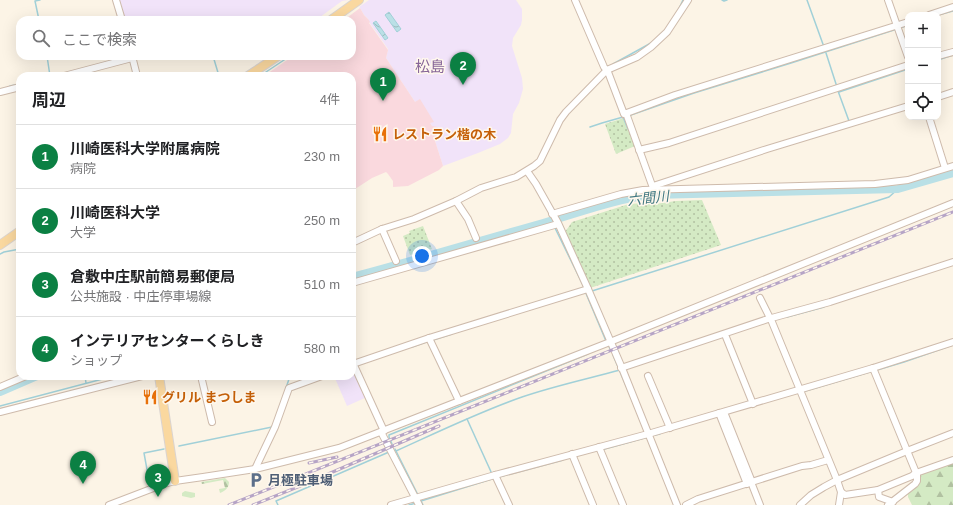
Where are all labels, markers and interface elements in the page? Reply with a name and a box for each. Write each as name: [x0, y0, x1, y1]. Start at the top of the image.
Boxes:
map controls: [905, 12, 941, 120]
button: +: [905, 12, 941, 48]
search box: [16, 16, 356, 60]
icon: search: [30, 27, 52, 49]
text: ここで検索: [62, 31, 137, 48]
button: −: [905, 48, 941, 84]
pin: 2: [450, 52, 476, 85]
district label: 松島: [415, 58, 445, 75]
pin: 1: [370, 68, 396, 101]
button: locate: [905, 84, 941, 120]
text: 周辺: [32, 91, 66, 110]
text: 4件: [320, 92, 340, 107]
restaurant icon: レストラン楷の木: [371, 125, 389, 143]
place label: レストラン楷の木: [392, 127, 497, 142]
text: 川崎医科大学附属病院: [70, 140, 220, 157]
text: 1: [41, 149, 49, 164]
text: 230 m: [304, 149, 340, 164]
text: 病院: [70, 161, 96, 176]
water label: 六間川: [626, 188, 672, 208]
text: 川崎医科大学: [70, 204, 160, 221]
text: 2: [41, 213, 49, 228]
text: 250 m: [304, 213, 340, 228]
text: 大学: [70, 225, 96, 240]
your location: [412, 246, 432, 266]
text: 倉敷中庄駅前簡易郵便局: [70, 268, 235, 285]
text: 3: [41, 277, 49, 292]
text: 510 m: [304, 277, 340, 292]
text: 公共施設 · 中庄停車場線: [70, 289, 212, 304]
text: インテリアセンターくらしき: [70, 332, 265, 349]
text: 4: [41, 341, 49, 356]
text: 580 m: [304, 341, 340, 356]
text: ショップ: [70, 353, 122, 368]
restaurant icon: グリル まつしま: [141, 388, 159, 406]
place label: グリル まつしま: [162, 390, 257, 405]
pin: 4: [70, 451, 96, 484]
pin: 3: [145, 464, 171, 497]
parking icon: 月極駐車場: [247, 471, 265, 489]
place label: 月極駐車場: [268, 473, 333, 488]

